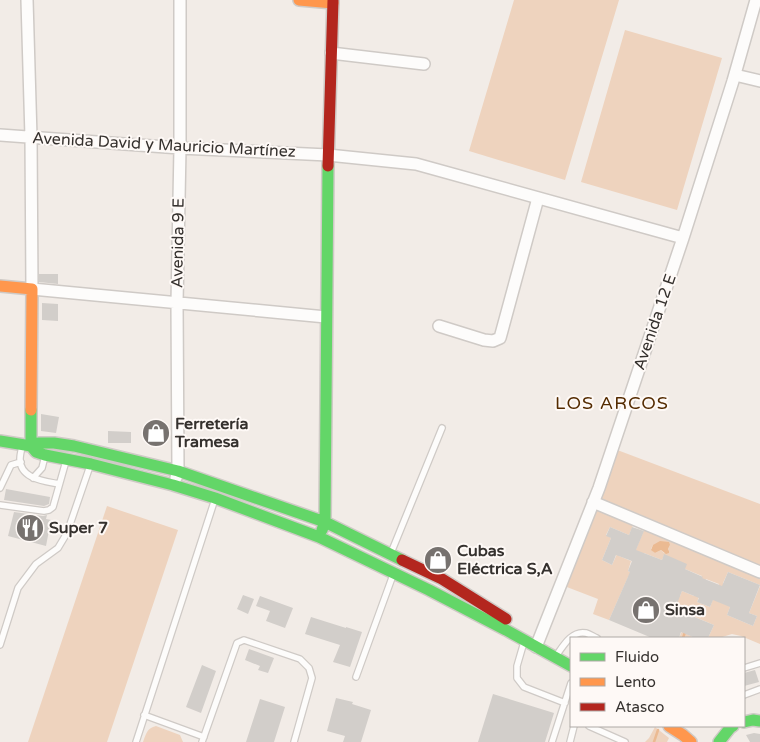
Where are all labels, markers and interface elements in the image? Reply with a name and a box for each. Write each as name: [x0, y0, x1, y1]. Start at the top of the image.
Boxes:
street label: Avenida David y Mauricio Martínez: [32, 128, 296, 162]
street label: Avenida 9 E: [167, 198, 189, 288]
street label: Avenida 12 E: [629, 271, 681, 373]
district label: LOS ARCOS: [555, 392, 669, 414]
place label: Ferretería Tramesa: [174, 414, 248, 452]
shop icon: Ferretería Tramesa: [141, 418, 171, 448]
restaurant icon: Super 7: [15, 513, 45, 543]
place label: Super 7: [49, 518, 108, 538]
place label: Cubas Eléctrica S,A: [457, 541, 553, 579]
shop icon: Cubas Eléctrica S,A: [423, 545, 453, 575]
shop icon: Sinsa: [631, 595, 661, 625]
place label: Sinsa: [665, 600, 705, 620]
legend: [570, 637, 745, 727]
text: Fluido: [615, 648, 659, 666]
text: Lento: [615, 673, 656, 691]
text: Atasco: [615, 698, 664, 716]

